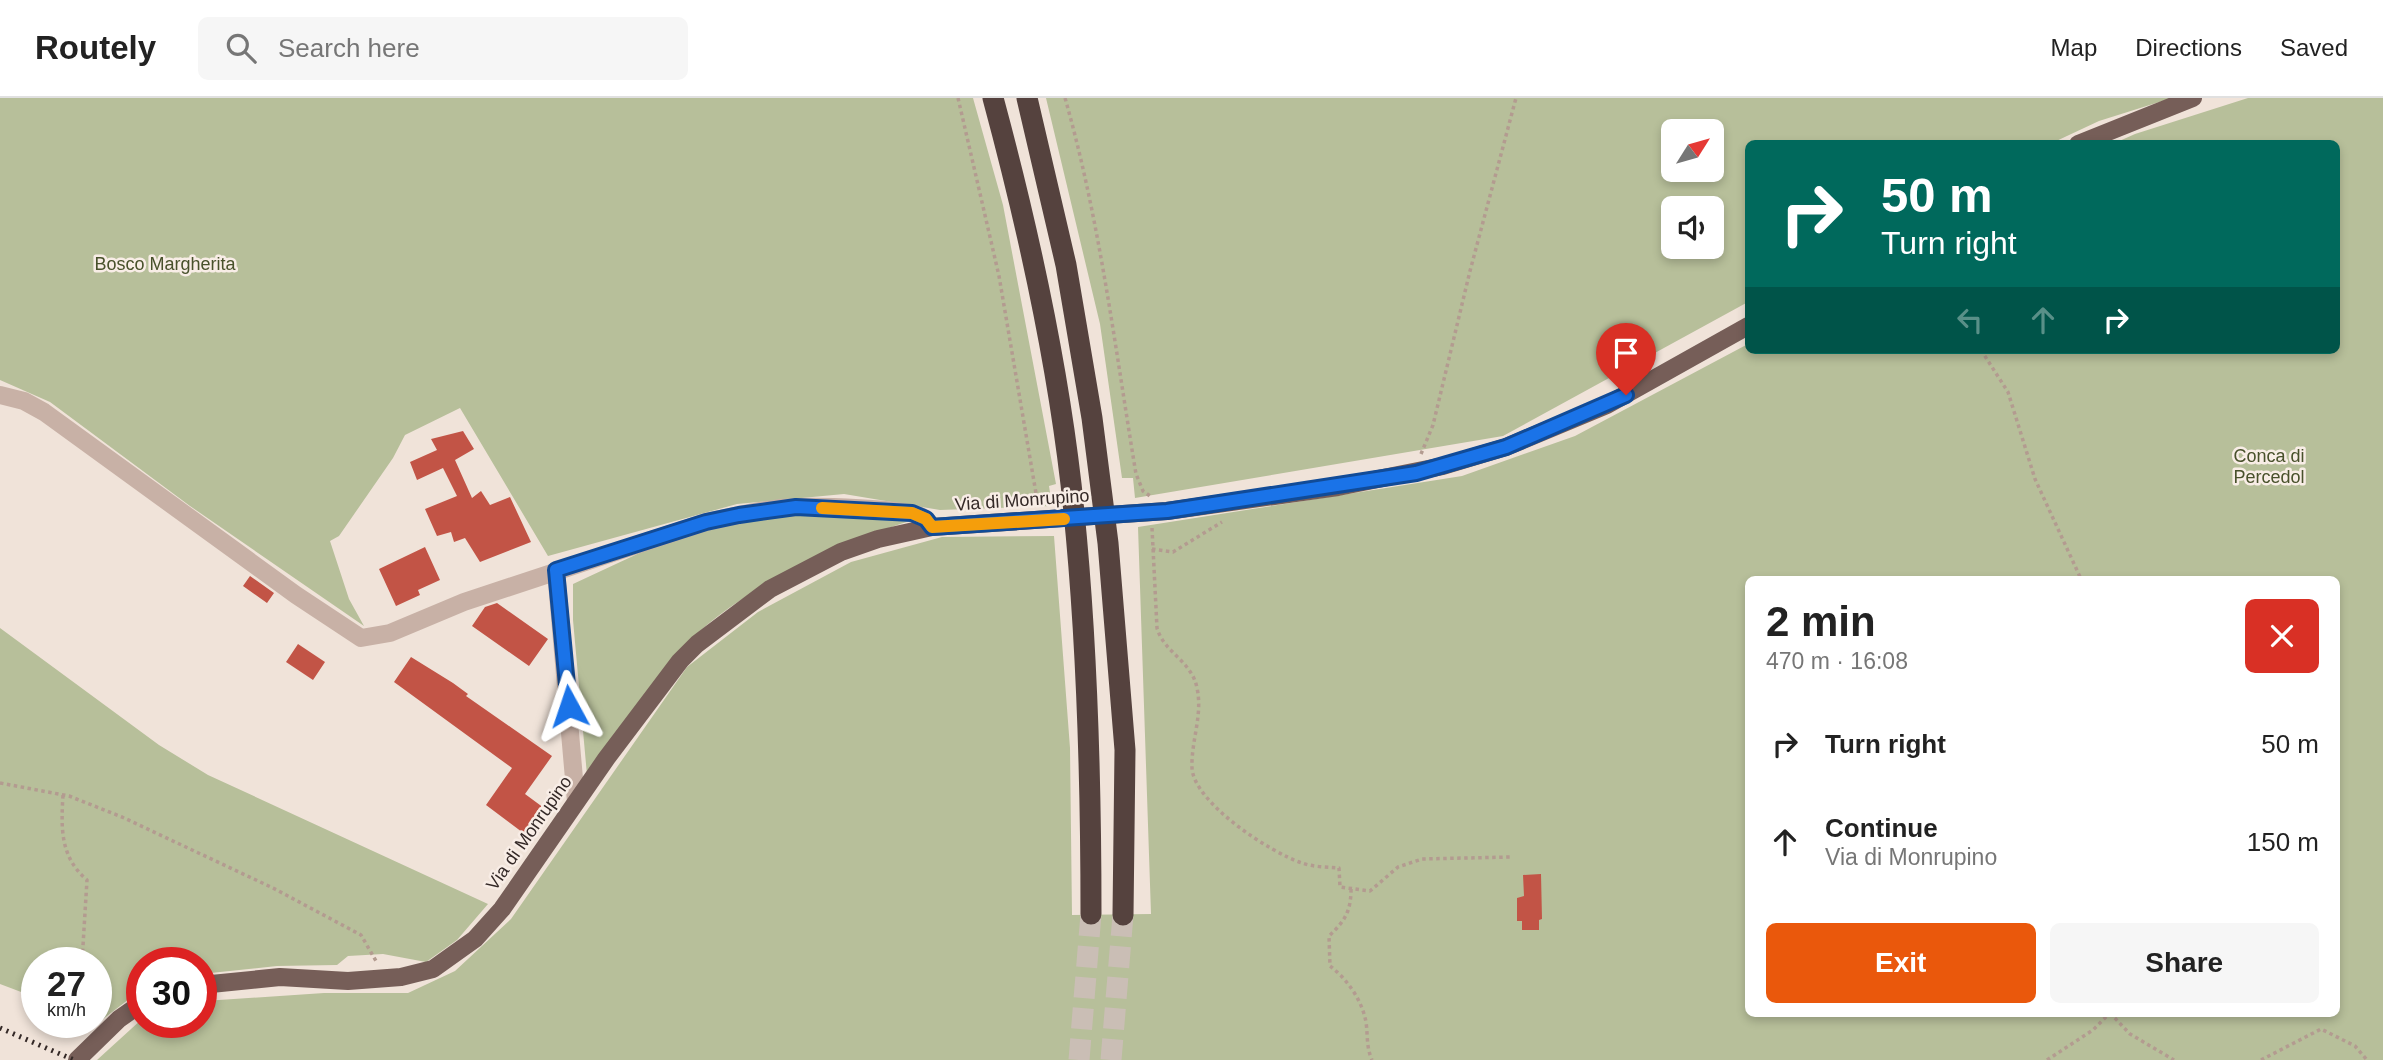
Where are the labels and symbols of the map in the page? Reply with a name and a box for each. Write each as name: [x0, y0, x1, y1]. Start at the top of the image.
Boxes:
north arrow: [1661, 119, 1724, 182]
park label: Bosco Margherita: [94, 254, 237, 274]
pin: [1596, 323, 1656, 395]
park label: Conca di Percedol: [2233, 446, 2305, 487]
street label: Via di Monrupino: [954, 485, 1090, 515]
position arrow: [532, 669, 606, 743]
street label: Via di Monrupino: [482, 772, 576, 894]
speed limit sign: 30: [126, 947, 217, 1038]

